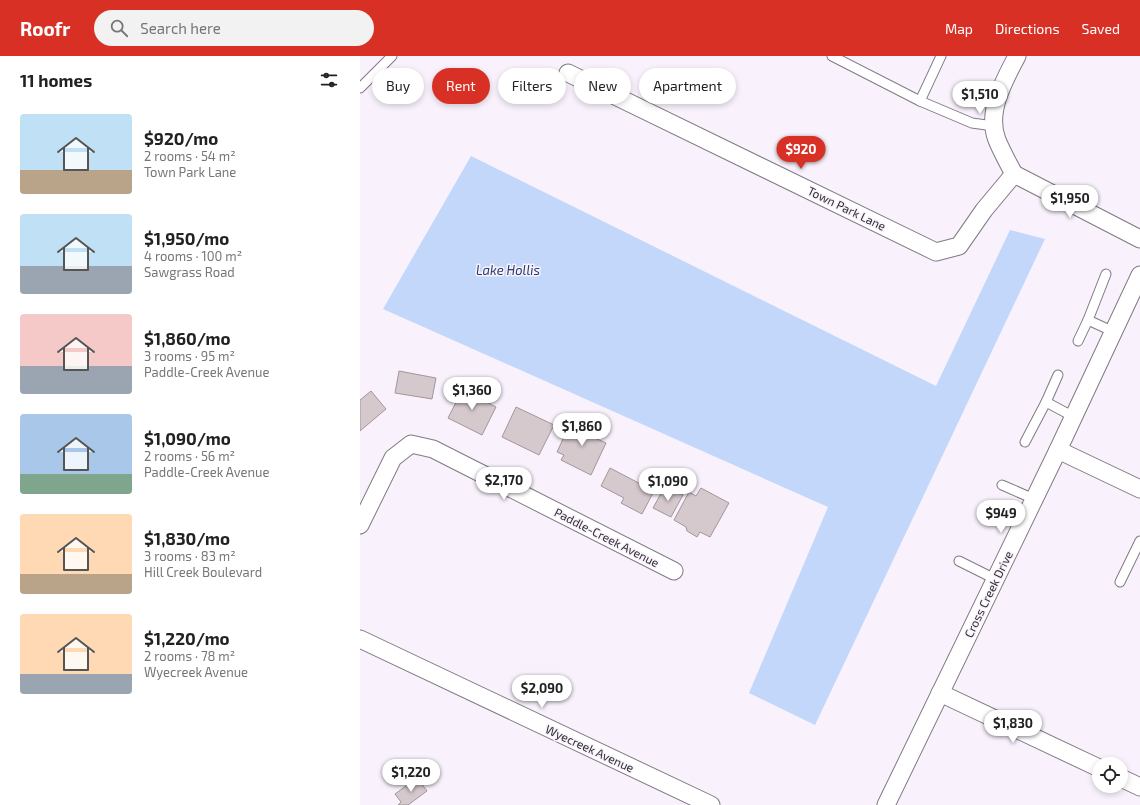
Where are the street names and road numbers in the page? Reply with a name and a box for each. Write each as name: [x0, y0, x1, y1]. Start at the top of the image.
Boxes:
street label: Town Park Lane: [806, 183, 888, 233]
street label: Paddle-Creek Avenue: [552, 504, 662, 570]
street label: Cross Creek Drive: [961, 548, 1015, 640]
street label: Wyecreek Avenue: [543, 721, 637, 775]

